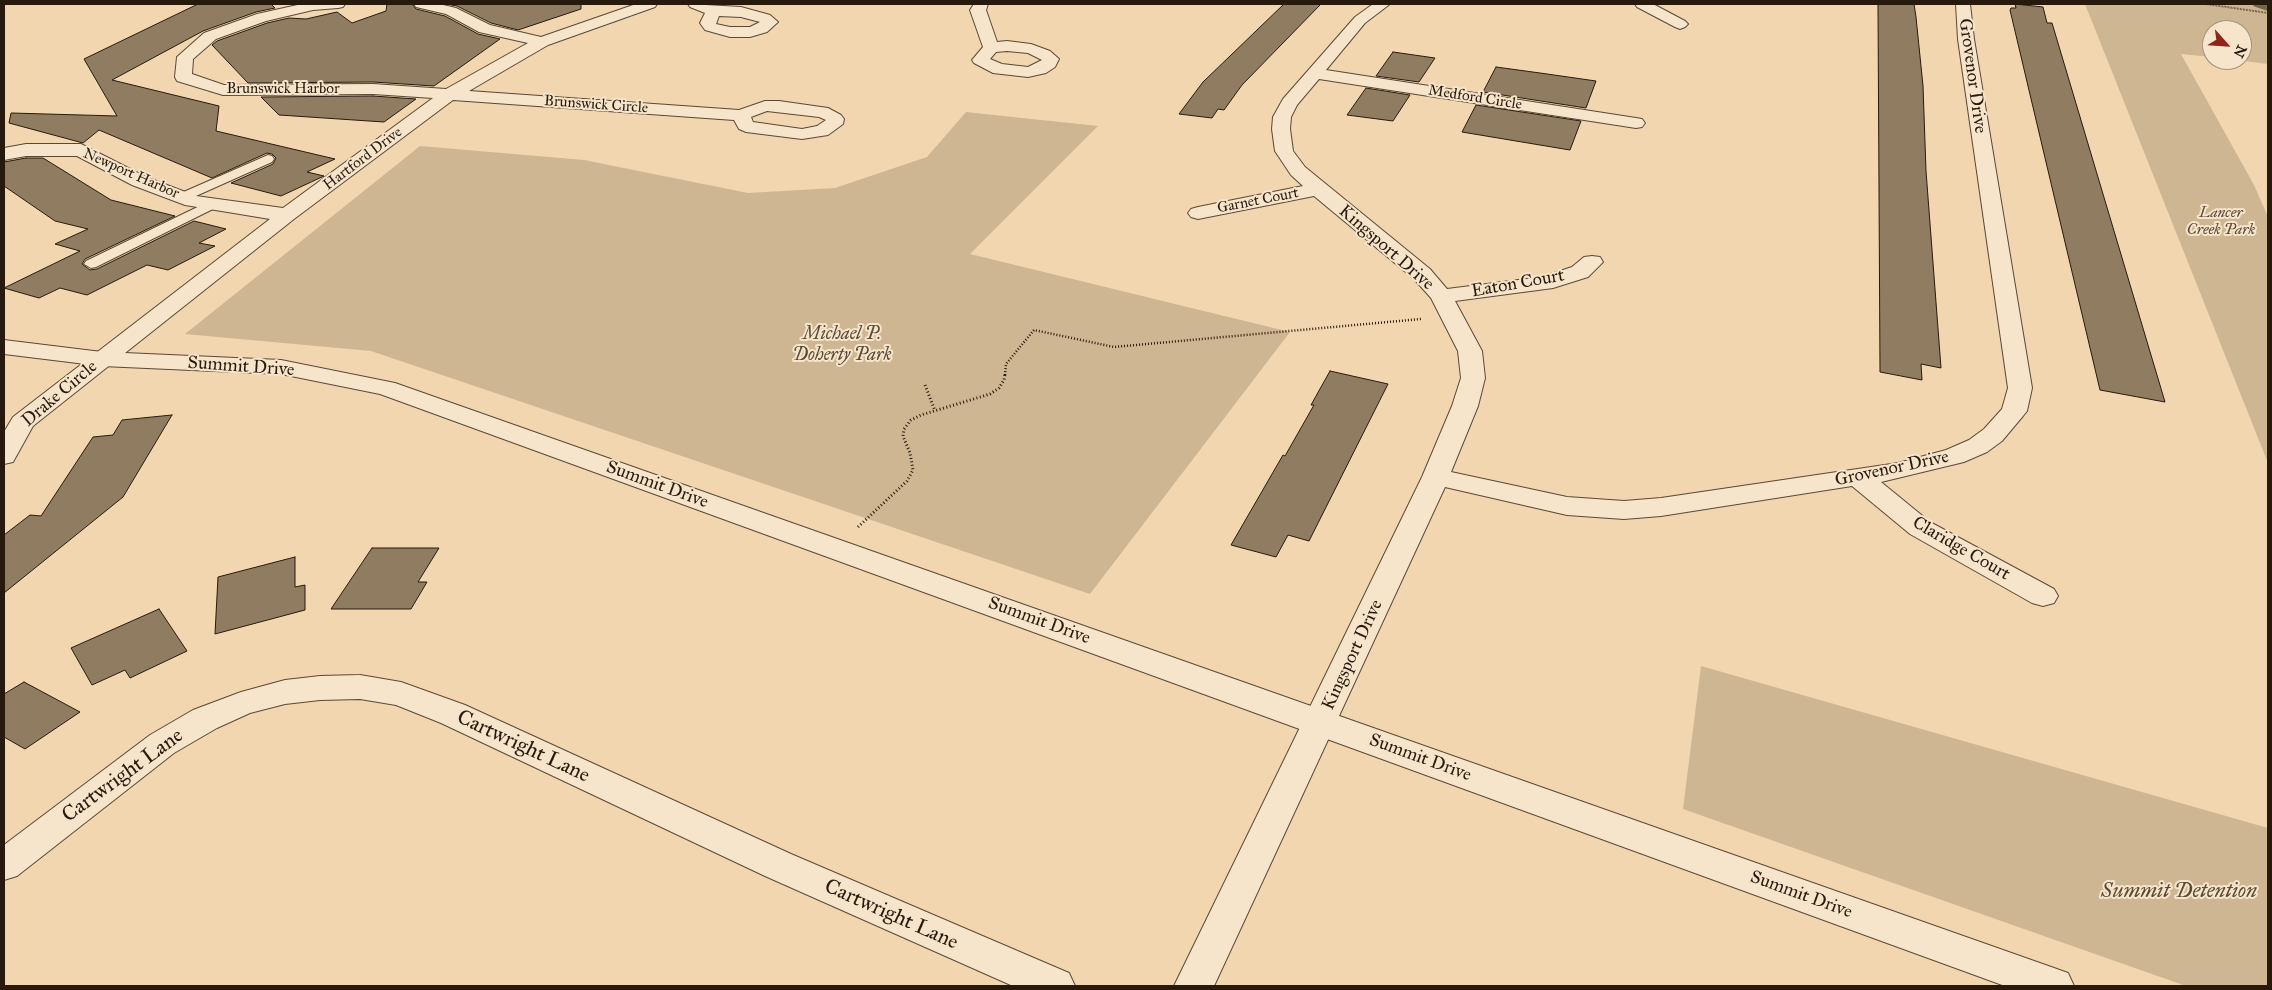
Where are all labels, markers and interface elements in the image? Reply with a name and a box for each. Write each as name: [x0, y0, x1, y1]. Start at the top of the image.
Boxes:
street label: Grovenor Drive: [1953, 17, 1991, 135]
north arrow: [2202, 20, 2252, 70]
text: N: [2230, 42, 2250, 60]
street label: Brunswick Harbor: [226, 80, 340, 98]
street label: Medford Circle: [1427, 82, 1523, 114]
street label: Brunswick Circle: [543, 92, 649, 118]
street label: Hartford Drive: [320, 124, 406, 194]
street label: Newport Harbor: [80, 145, 182, 203]
street label: Garnet Court: [1216, 184, 1300, 218]
street label: Kingsport Drive: [1334, 201, 1438, 295]
park label: Lancer Creek Park: [2187, 204, 2255, 239]
street label: Eaton Court: [1470, 265, 1566, 303]
park label: Michael P. Doherty Park: [793, 324, 891, 366]
street label: Summit Drive: [187, 352, 295, 382]
street label: Drake Circle: [18, 356, 102, 432]
street label: Grovenor Drive: [1833, 446, 1951, 492]
street label: Summit Drive: [603, 457, 711, 513]
street label: Claridge Court: [1908, 512, 2014, 586]
street label: Summit Drive: [985, 593, 1093, 649]
street label: Kingsport Drive: [1318, 596, 1388, 714]
street label: Cartwright Lane: [453, 705, 593, 789]
street label: Cartwright Lane: [57, 724, 189, 828]
street label: Summit Drive: [1366, 730, 1474, 786]
street label: Summit Drive: [1747, 867, 1855, 923]
street label: Cartwright Lane: [820, 874, 962, 956]
park label: Summit Detention: [2101, 879, 2257, 905]

